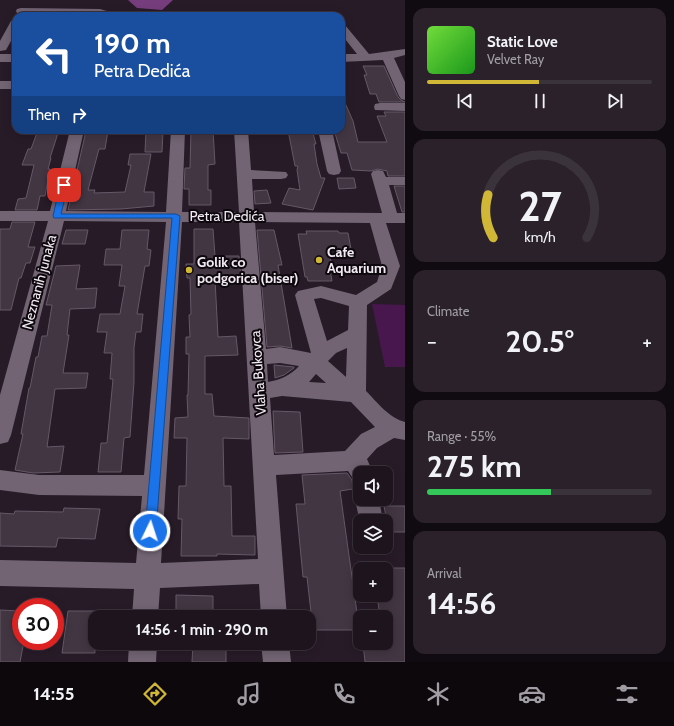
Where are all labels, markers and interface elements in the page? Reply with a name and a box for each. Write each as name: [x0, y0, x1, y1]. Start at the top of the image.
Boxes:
text: 190 m: [94, 26, 170, 60]
icon: left: [28, 28, 80, 80]
text: Static Love: [487, 33, 558, 51]
text: Velvet Ray: [487, 51, 544, 67]
text: Petra Dedića: [94, 60, 190, 82]
icon: previous: [454, 90, 476, 112]
icon: pause: [529, 90, 551, 112]
icon: next: [604, 90, 626, 112]
icon: right: [68, 104, 90, 126]
text: Then: [28, 106, 60, 124]
pin: [47, 168, 81, 202]
icon: arrive: [53, 174, 75, 196]
text: 27: [518, 181, 561, 231]
street label: Petra Dedića: [190, 207, 265, 225]
text: km/h: [524, 228, 555, 246]
street label: Neznanih junaka: [18, 232, 60, 331]
place label: Cafe Aquarium: [327, 243, 386, 277]
place label: Golik co podgorica (biser): [197, 253, 298, 287]
marker: Cafe Aquarium: [314, 255, 324, 265]
marker: Golik co podgorica (biser): [184, 265, 194, 275]
text: Climate: [427, 303, 469, 319]
text: 20.5°: [505, 323, 574, 360]
text: −: [427, 328, 437, 355]
text: +: [642, 328, 652, 355]
street label: Vlaha Bukovca: [246, 330, 270, 416]
text: Range · 55%: [427, 428, 496, 444]
text: 275 km: [427, 448, 522, 485]
map controls: [353, 466, 393, 650]
button: sound: [353, 466, 393, 506]
position arrow: [129, 510, 171, 552]
button: layers: [353, 514, 393, 554]
button: +: [353, 562, 393, 602]
text: Arrival: [427, 565, 462, 581]
text: 14:56: [427, 585, 496, 622]
speed limit sign: 30: [12, 598, 64, 650]
button: −: [353, 610, 393, 650]
text: 14:56 · 1 min · 290 m: [136, 621, 268, 639]
icon: directions: [141, 680, 169, 708]
icon: music: [235, 680, 263, 708]
icon: phone: [330, 680, 358, 708]
icon: climate: [424, 680, 452, 708]
icon: car: [518, 680, 546, 708]
icon: filters: [613, 680, 641, 708]
text: 14:55: [33, 683, 74, 705]

